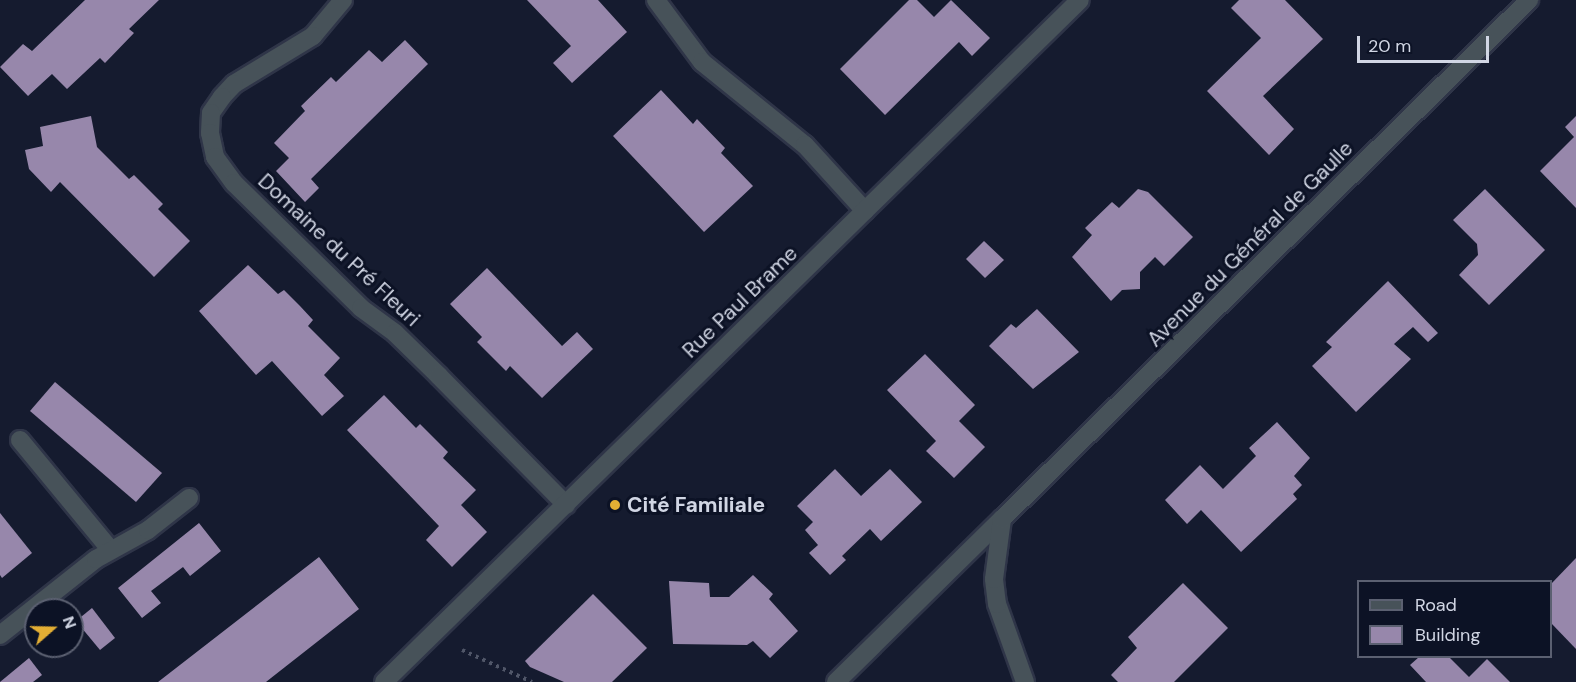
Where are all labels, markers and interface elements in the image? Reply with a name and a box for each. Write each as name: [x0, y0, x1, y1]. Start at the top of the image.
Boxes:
scale bar: [1360, 24, 1492, 62]
text: 20 m: [1368, 34, 1411, 58]
street label: Avenue du Général de Gaulle: [1142, 136, 1358, 352]
street label: Domaine du Pré Fleuri: [253, 168, 425, 332]
street label: Rue Paul Brame: [677, 241, 803, 363]
place label: Cité Familiale: [627, 492, 765, 518]
marker: Cité Familiale: [608, 498, 622, 512]
legend: [1357, 580, 1552, 658]
text: Road: [1415, 593, 1457, 617]
north arrow: [24, 598, 84, 658]
text: N: [58, 613, 81, 631]
text: Building: [1415, 623, 1480, 647]

